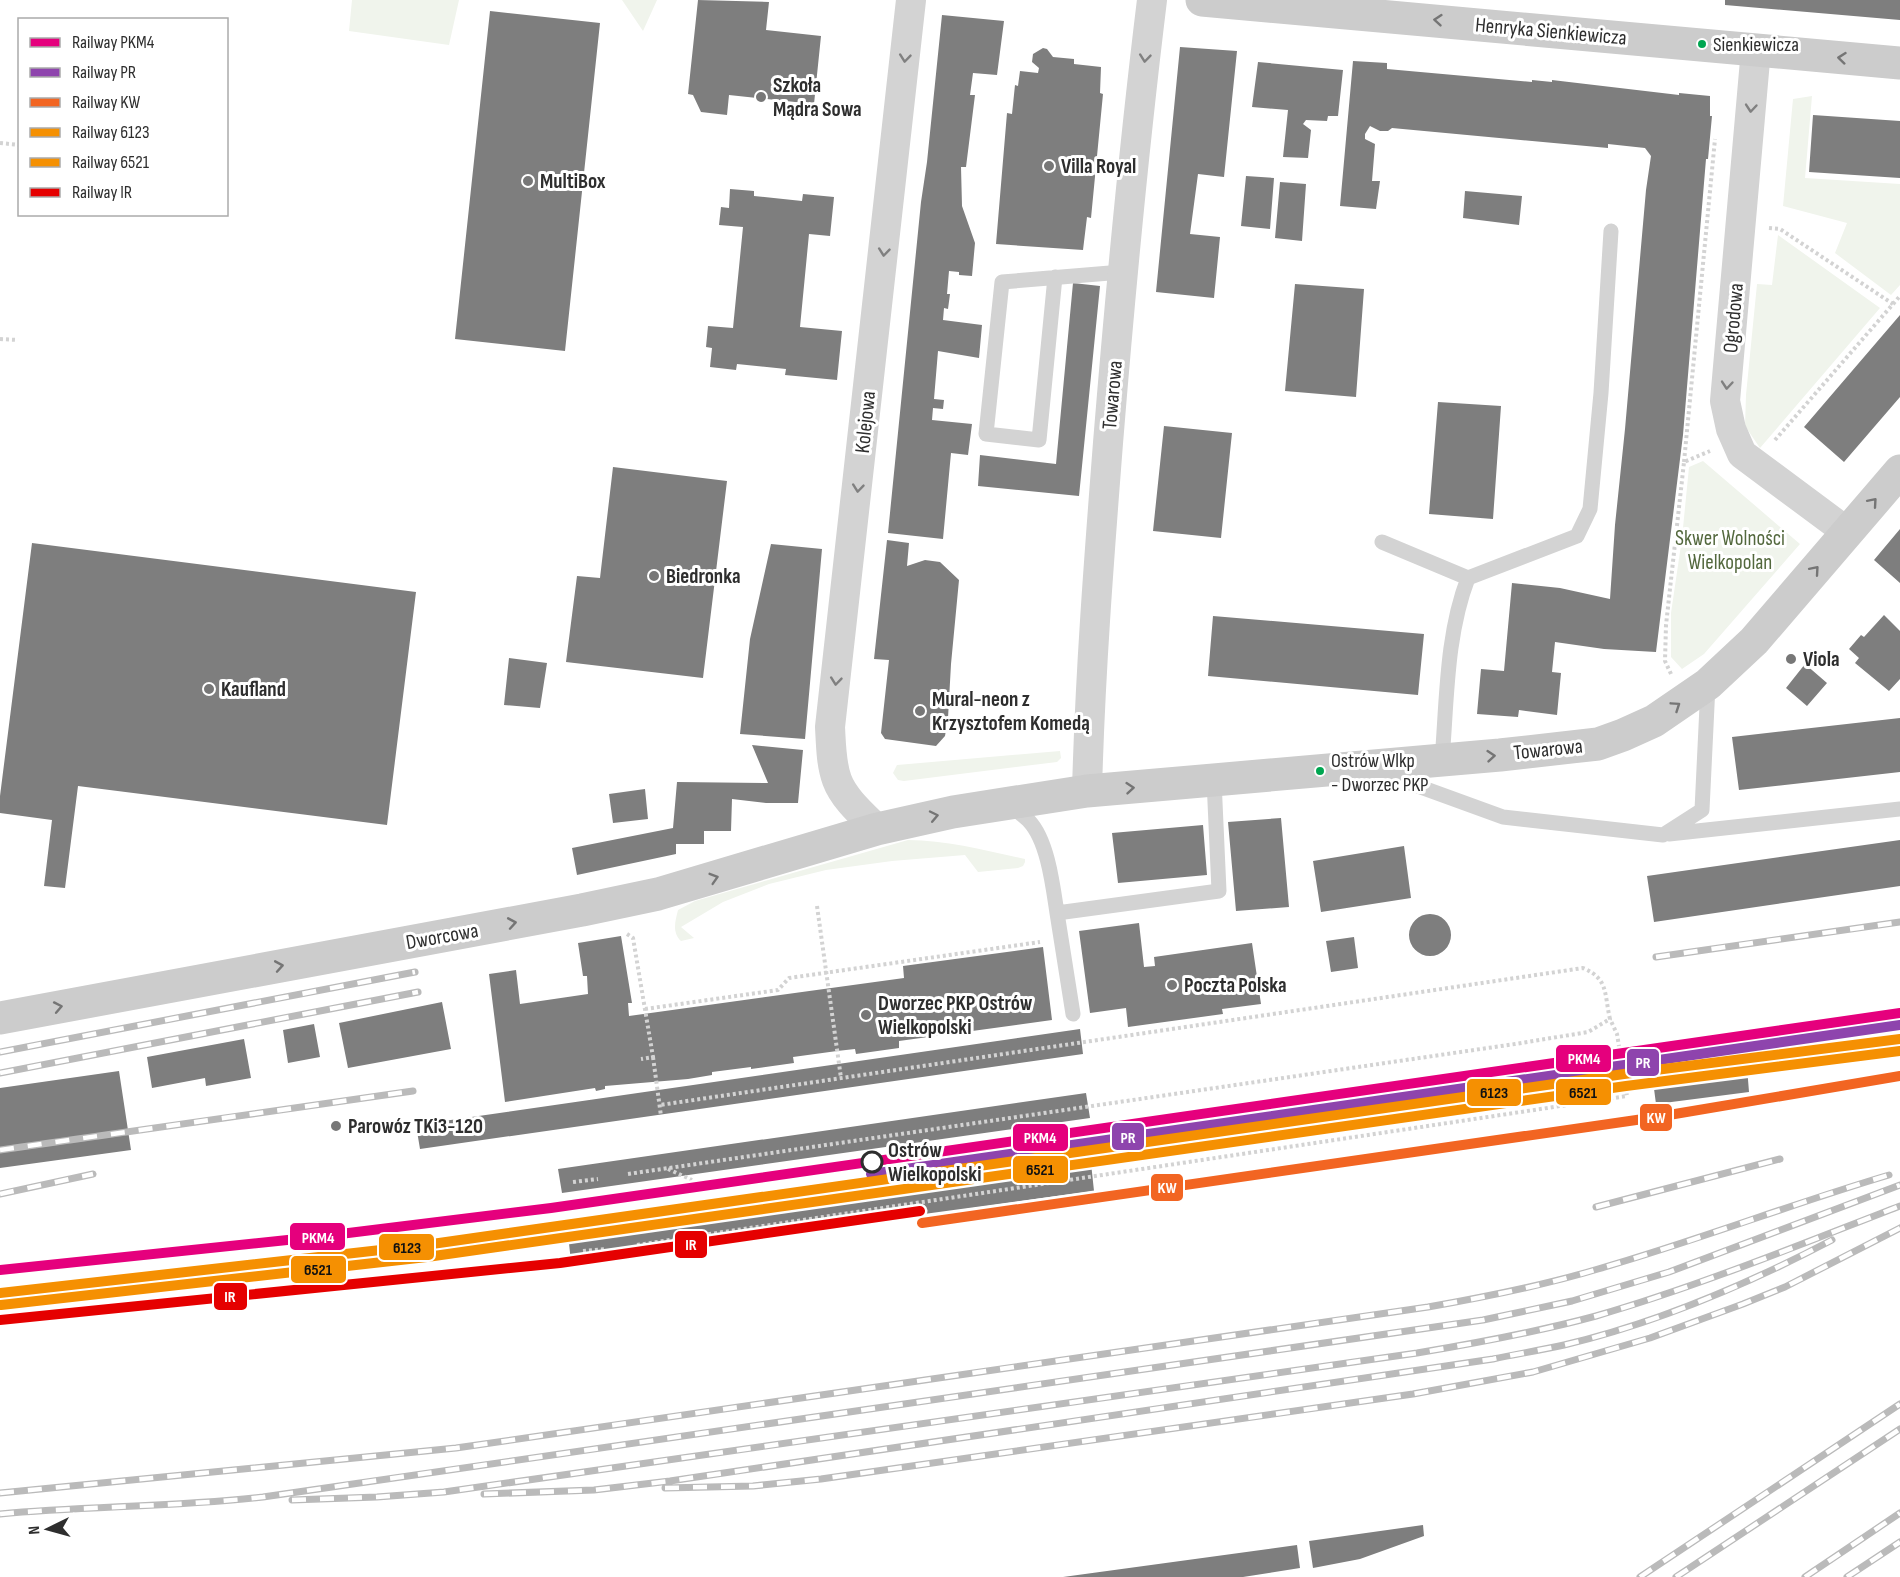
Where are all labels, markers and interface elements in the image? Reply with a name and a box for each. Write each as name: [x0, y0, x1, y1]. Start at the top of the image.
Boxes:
street label: Henryka Sienkiewicza: [1474, 12, 1628, 51]
one-way arrow: [1434, 14, 1443, 27]
legend: [18, 18, 228, 216]
text: Railway PKM4: [72, 32, 155, 53]
place label: Sienkiewicza: [1713, 33, 1799, 57]
marker: Sienkiewicza: [1696, 38, 1708, 50]
one-way arrow: [1837, 52, 1846, 65]
one-way arrow: [899, 54, 912, 63]
one-way arrow: [1139, 54, 1152, 63]
text: Railway PR: [72, 62, 136, 83]
place label: Szkoła Mądra Sowa: [773, 73, 862, 122]
marker: Szkoła Mądra Sowa: [754, 90, 768, 104]
text: Railway KW: [72, 92, 141, 113]
one-way arrow: [1745, 103, 1758, 112]
text: Railway 6123: [72, 122, 150, 143]
text: Railway 6521: [72, 152, 150, 173]
place label: Villa Royal: [1061, 154, 1136, 179]
marker: Villa Royal: [1042, 159, 1056, 173]
place label: MultiBox: [540, 169, 606, 194]
marker: MultiBox: [521, 174, 535, 188]
text: Railway IR: [72, 182, 132, 203]
one-way arrow: [878, 247, 891, 257]
street label: Ogrodowa: [1718, 282, 1749, 354]
street label: Towarowa: [1097, 359, 1128, 431]
one-way arrow: [1721, 381, 1734, 390]
street label: Kolejowa: [850, 390, 881, 454]
one-way arrow: [852, 483, 864, 492]
one-way arrow: [1866, 498, 1877, 509]
park label: Skwer Wolności Wielkopolan: [1675, 526, 1785, 575]
place label: Biedronka: [666, 564, 741, 589]
one-way arrow: [1807, 566, 1818, 577]
marker: Biedronka: [647, 569, 661, 583]
place label: Viola: [1803, 647, 1840, 672]
marker: Viola: [1784, 652, 1798, 666]
place label: Kaufland: [221, 677, 286, 702]
one-way arrow: [830, 677, 842, 686]
marker: Kaufland: [202, 682, 216, 696]
place label: Mural-neon z Krzysztofem Komedą: [932, 687, 1090, 736]
one-way arrow: [1670, 702, 1681, 713]
marker: Mural-neon z Krzysztofem Komedą: [913, 704, 927, 718]
street label: Towarowa: [1512, 733, 1584, 766]
place label: Ostrów Wlkp - Dworzec PKP: [1331, 749, 1429, 797]
one-way arrow: [1487, 749, 1496, 762]
marker: Ostrów Wlkp - Dworzec PKP: [1314, 765, 1326, 777]
one-way arrow: [1125, 782, 1134, 795]
one-way arrow: [929, 810, 939, 823]
one-way arrow: [709, 873, 719, 885]
one-way arrow: [507, 917, 517, 930]
street label: Dworcowa: [404, 918, 480, 955]
one-way arrow: [275, 960, 284, 972]
place label: Poczta Polska: [1184, 973, 1287, 998]
marker: Poczta Polska: [1165, 978, 1179, 992]
place label: Dworzec PKP Ostrów Wielkopolski: [878, 991, 1033, 1040]
one-way arrow: [52, 1001, 62, 1014]
marker: Dworzec PKP Ostrów Wielkopolski: [859, 1008, 873, 1022]
line badge: PKM4: [1555, 1044, 1612, 1073]
line badge: PR: [1626, 1048, 1660, 1077]
text: PKM4: [1568, 1050, 1601, 1069]
text: PR: [1635, 1054, 1651, 1073]
line badge: 6123: [1466, 1078, 1522, 1107]
line badge: 6521: [1555, 1078, 1612, 1106]
text: 6123: [1480, 1084, 1508, 1103]
text: 6521: [1569, 1084, 1598, 1103]
line badge: KW: [1639, 1103, 1673, 1132]
text: KW: [1646, 1109, 1666, 1128]
place label: Parowóz TKi3-120: [348, 1114, 483, 1139]
marker: Parowóz TKi3-120: [329, 1119, 343, 1133]
line badge: PR: [1111, 1122, 1145, 1151]
line badge: PKM4: [1012, 1123, 1069, 1152]
text: PKM4: [1024, 1129, 1057, 1148]
text: PR: [1120, 1129, 1136, 1148]
place label: Ostrów Wielkopolski: [888, 1138, 982, 1187]
marker: Ostrów Wielkopolski: [861, 1151, 883, 1173]
line badge: 6521: [1012, 1155, 1069, 1184]
text: 6521: [1026, 1161, 1055, 1180]
line badge: KW: [1150, 1173, 1184, 1202]
text: KW: [1157, 1179, 1177, 1198]
line badge: PKM4: [289, 1222, 346, 1251]
text: PKM4: [302, 1229, 335, 1248]
line badge: IR: [674, 1230, 708, 1259]
line badge: 6123: [378, 1233, 435, 1261]
text: IR: [685, 1236, 697, 1255]
text: 6123: [393, 1239, 421, 1258]
line badge: 6521: [290, 1255, 347, 1284]
text: 6521: [304, 1261, 333, 1280]
line badge: IR: [213, 1282, 248, 1311]
text: IR: [224, 1288, 236, 1307]
north arrow: [18, 1499, 78, 1559]
text: N: [25, 1525, 44, 1535]

